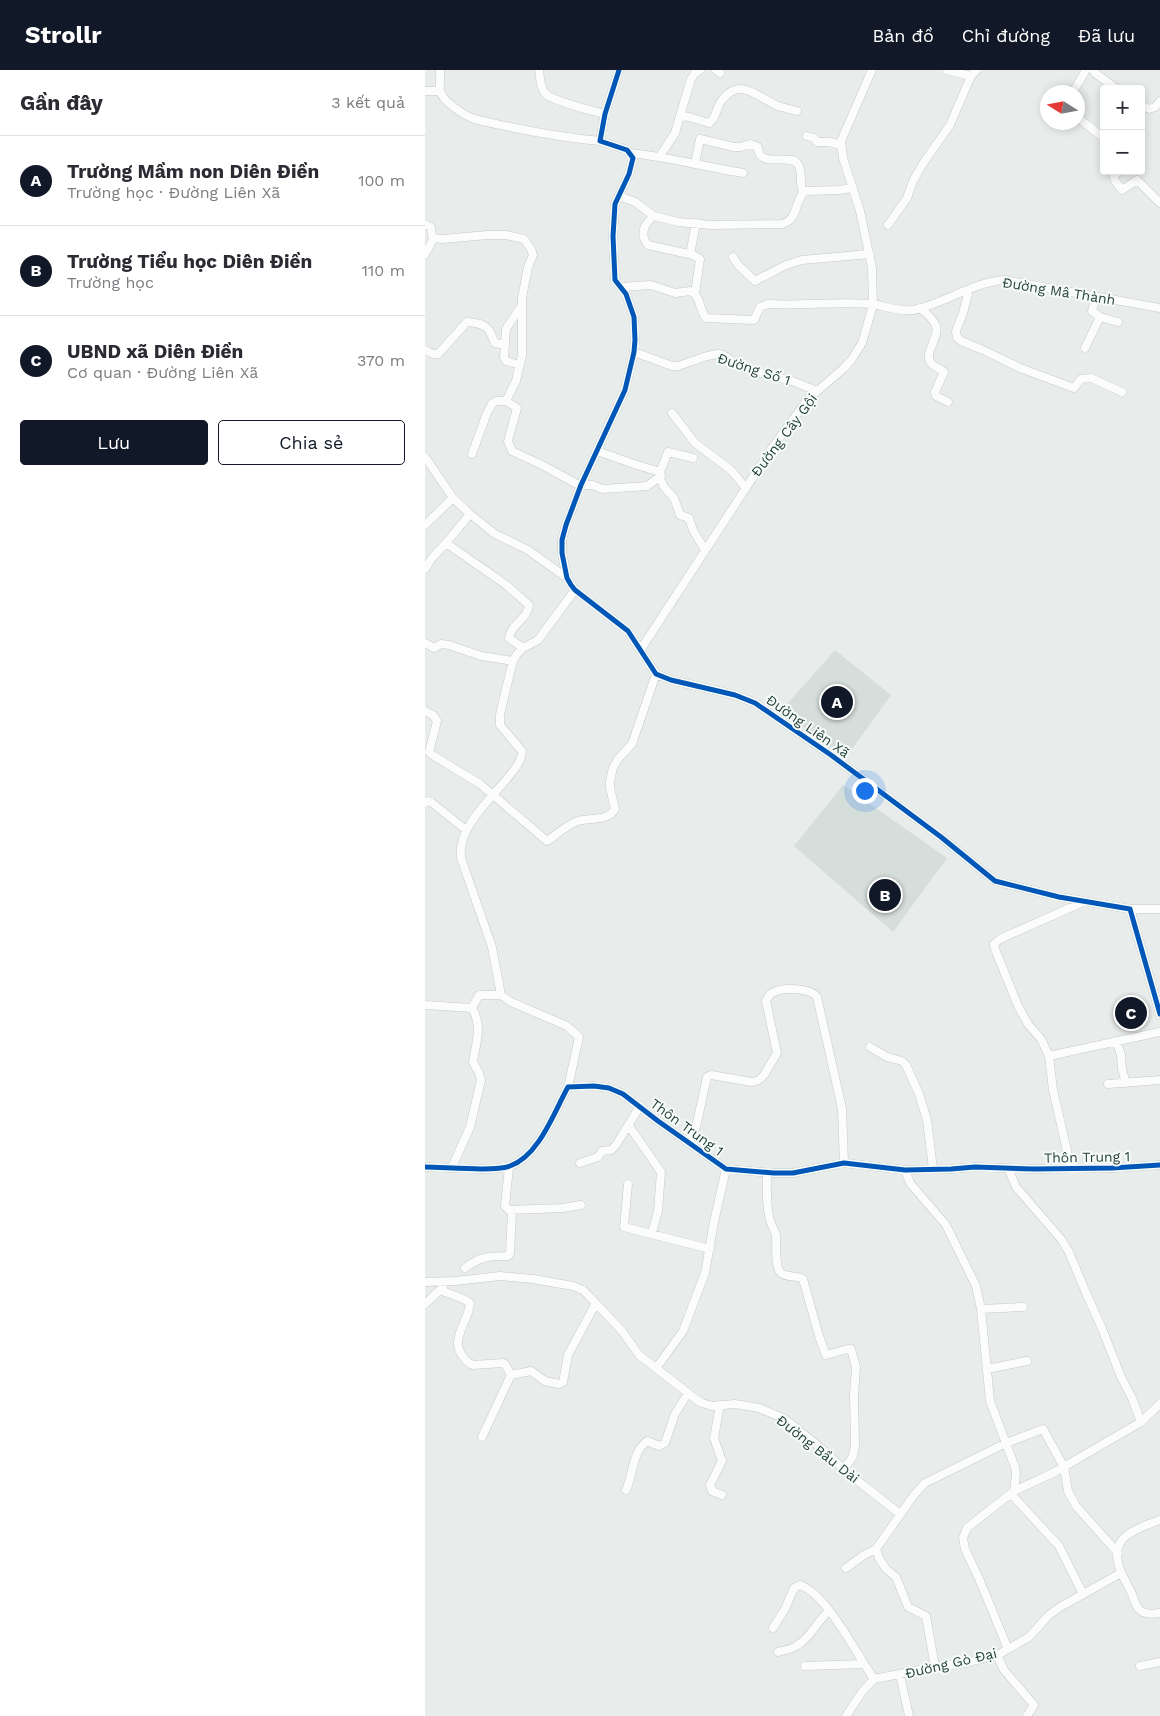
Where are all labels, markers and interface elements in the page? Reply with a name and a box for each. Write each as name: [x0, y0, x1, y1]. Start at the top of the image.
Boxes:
text: Strollr: [25, 21, 102, 49]
text: Bản đồ: [872, 25, 934, 46]
text: Chỉ đường: [962, 25, 1050, 46]
text: Đã lưu: [1078, 25, 1135, 46]
north arrow: [1040, 85, 1085, 130]
map controls: [1100, 85, 1145, 175]
button: +: [1100, 85, 1145, 130]
text: Gần đây: [20, 90, 103, 115]
text: 3 kết quả: [331, 93, 405, 112]
button: −: [1100, 130, 1145, 175]
text: Trường Mầm non Diên Điền: [67, 160, 319, 183]
text: A: [31, 171, 41, 190]
text: 100 m: [358, 171, 405, 190]
text: Trường học · Đường Liên Xã: [67, 183, 280, 202]
text: Trường Tiểu học Diên Điền: [67, 250, 312, 273]
text: B: [31, 261, 41, 280]
text: 110 m: [362, 261, 405, 280]
text: Trường học: [67, 273, 154, 292]
street label: Đường Mâ Thành: [1001, 274, 1117, 308]
text: UBND xã Diên Điền: [67, 340, 243, 363]
street label: Đường Số 1: [716, 350, 792, 388]
text: C: [31, 351, 41, 370]
text: 370 m: [357, 351, 405, 370]
text: Cơ quan · Đường Liên Xã: [67, 363, 258, 382]
street label: Đường Cây Gội: [748, 391, 820, 479]
button: Lưu: [20, 420, 208, 465]
button: Chia sẻ: [218, 420, 405, 465]
pin: A: [821, 683, 853, 721]
street label: Đường Liên Xã: [763, 691, 853, 761]
your location: [852, 778, 878, 804]
pin: B: [869, 876, 901, 914]
pin: C: [1115, 994, 1147, 1032]
street label: Thôn Trung 1: [647, 1095, 727, 1159]
street label: Thôn Trung 1: [1044, 1148, 1130, 1166]
street label: Đường Bầu Dài: [773, 1412, 863, 1486]
street label: Đường Gò Đại: [904, 1645, 998, 1681]

